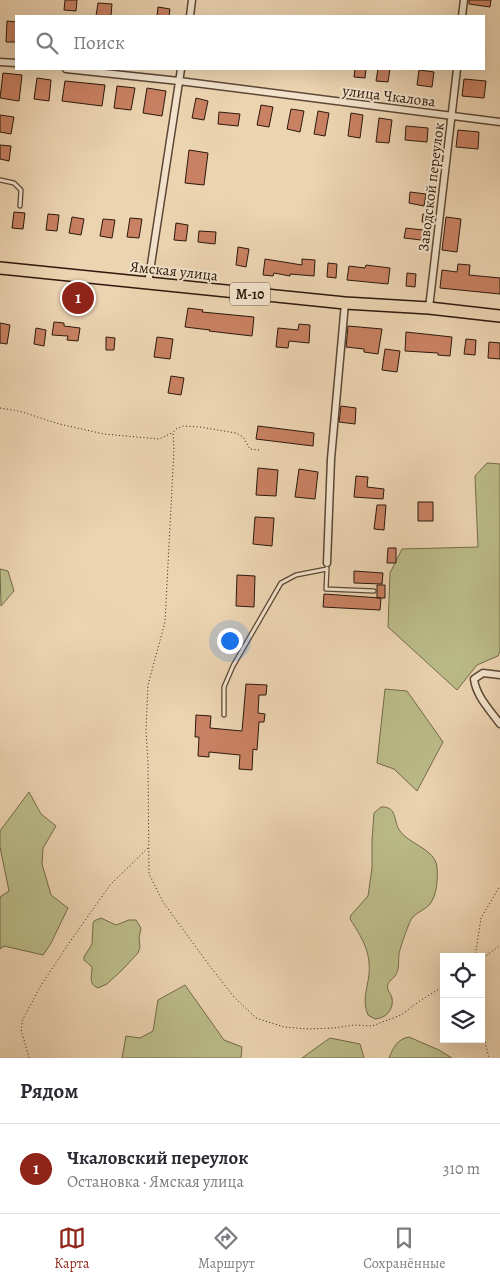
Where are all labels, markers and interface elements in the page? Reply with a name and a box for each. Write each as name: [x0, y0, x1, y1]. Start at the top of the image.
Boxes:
search box: [15, 15, 485, 70]
icon: search: [33, 29, 61, 57]
text: Поиск: [73, 30, 125, 56]
street label: улица Чкалова: [340, 80, 437, 112]
street label: Заводской переулок: [413, 121, 449, 253]
street label: Ямская улица: [129, 256, 219, 286]
pin: 1: [62, 279, 94, 317]
road number: М-10: [230, 282, 270, 306]
your location: [217, 628, 243, 654]
map controls: [440, 953, 485, 1043]
button: locate: [440, 953, 485, 998]
button: layers: [440, 998, 485, 1043]
text: Рядом: [20, 1077, 78, 1105]
text: Чкаловский переулок: [67, 1145, 248, 1171]
text: 1: [33, 1158, 39, 1180]
text: 310 m: [443, 1158, 480, 1180]
text: Остановка · Ямская улица: [67, 1171, 244, 1193]
tab: Карта: [54, 1224, 90, 1273]
tab: Маршрут: [198, 1224, 255, 1273]
tab: Сохранённые: [363, 1224, 446, 1273]

